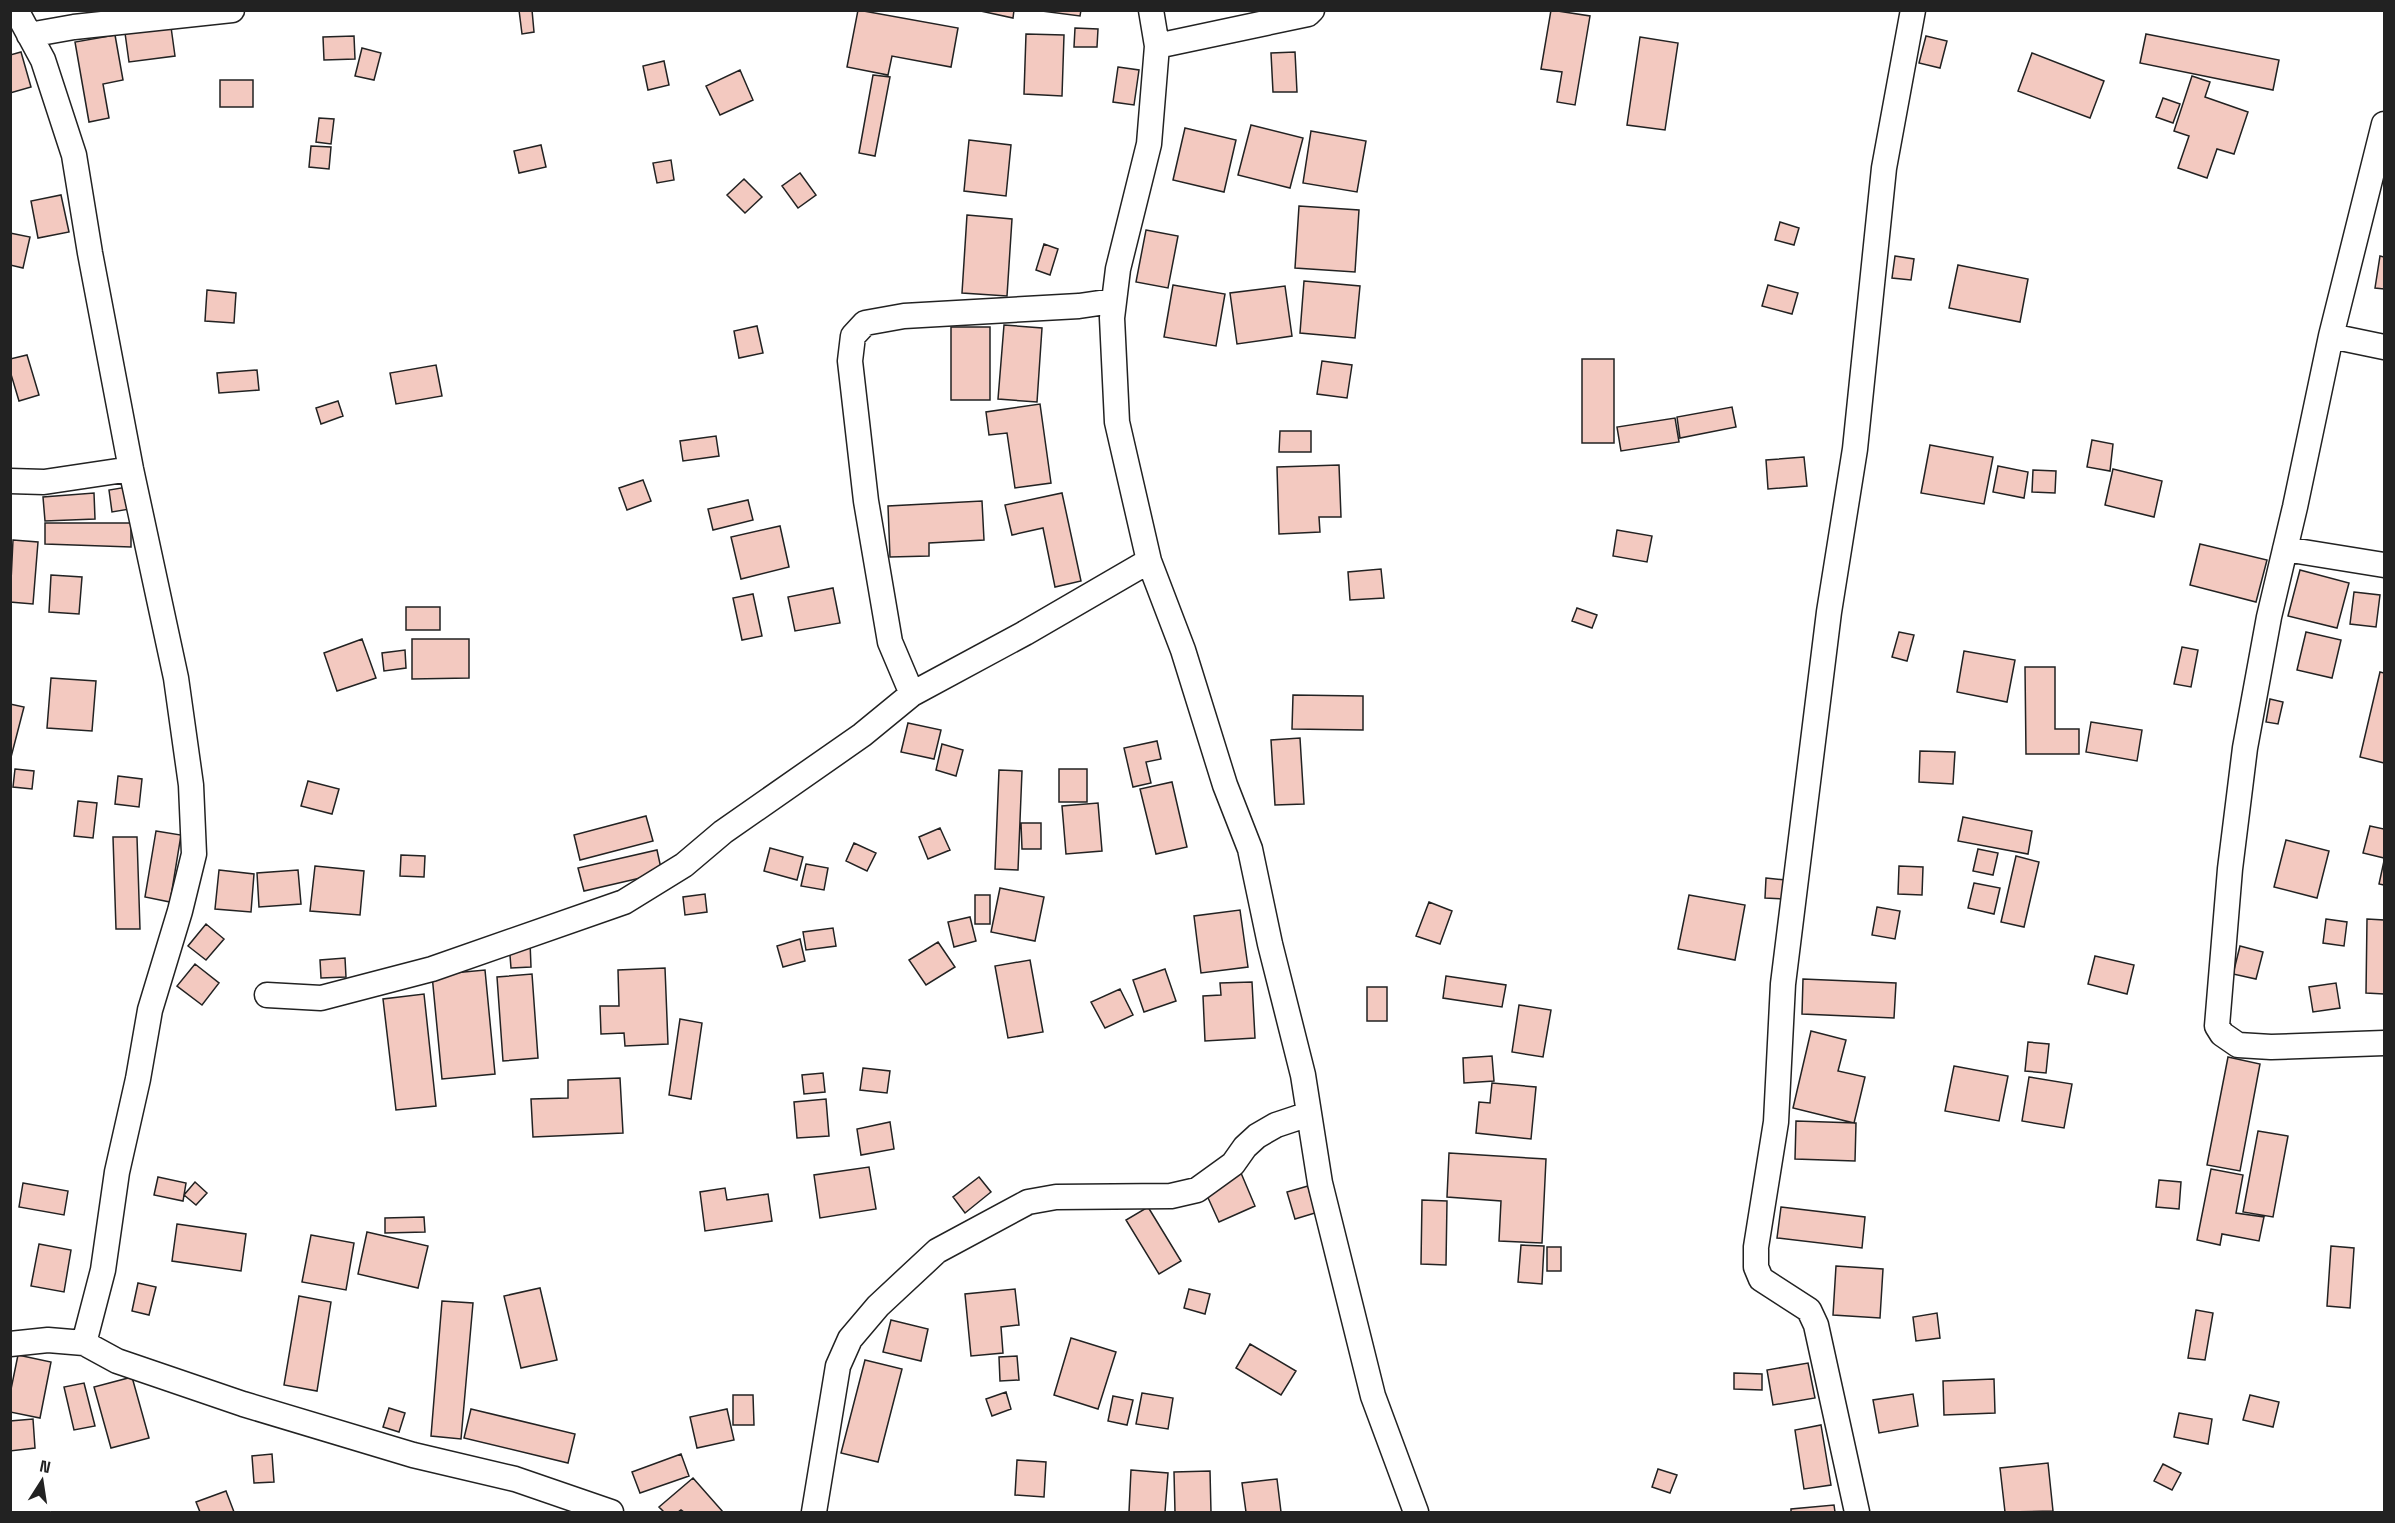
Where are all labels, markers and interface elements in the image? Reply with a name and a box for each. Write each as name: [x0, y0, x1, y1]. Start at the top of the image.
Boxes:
north arrow: [12, 1451, 72, 1511]
text: N: [38, 1455, 52, 1478]

